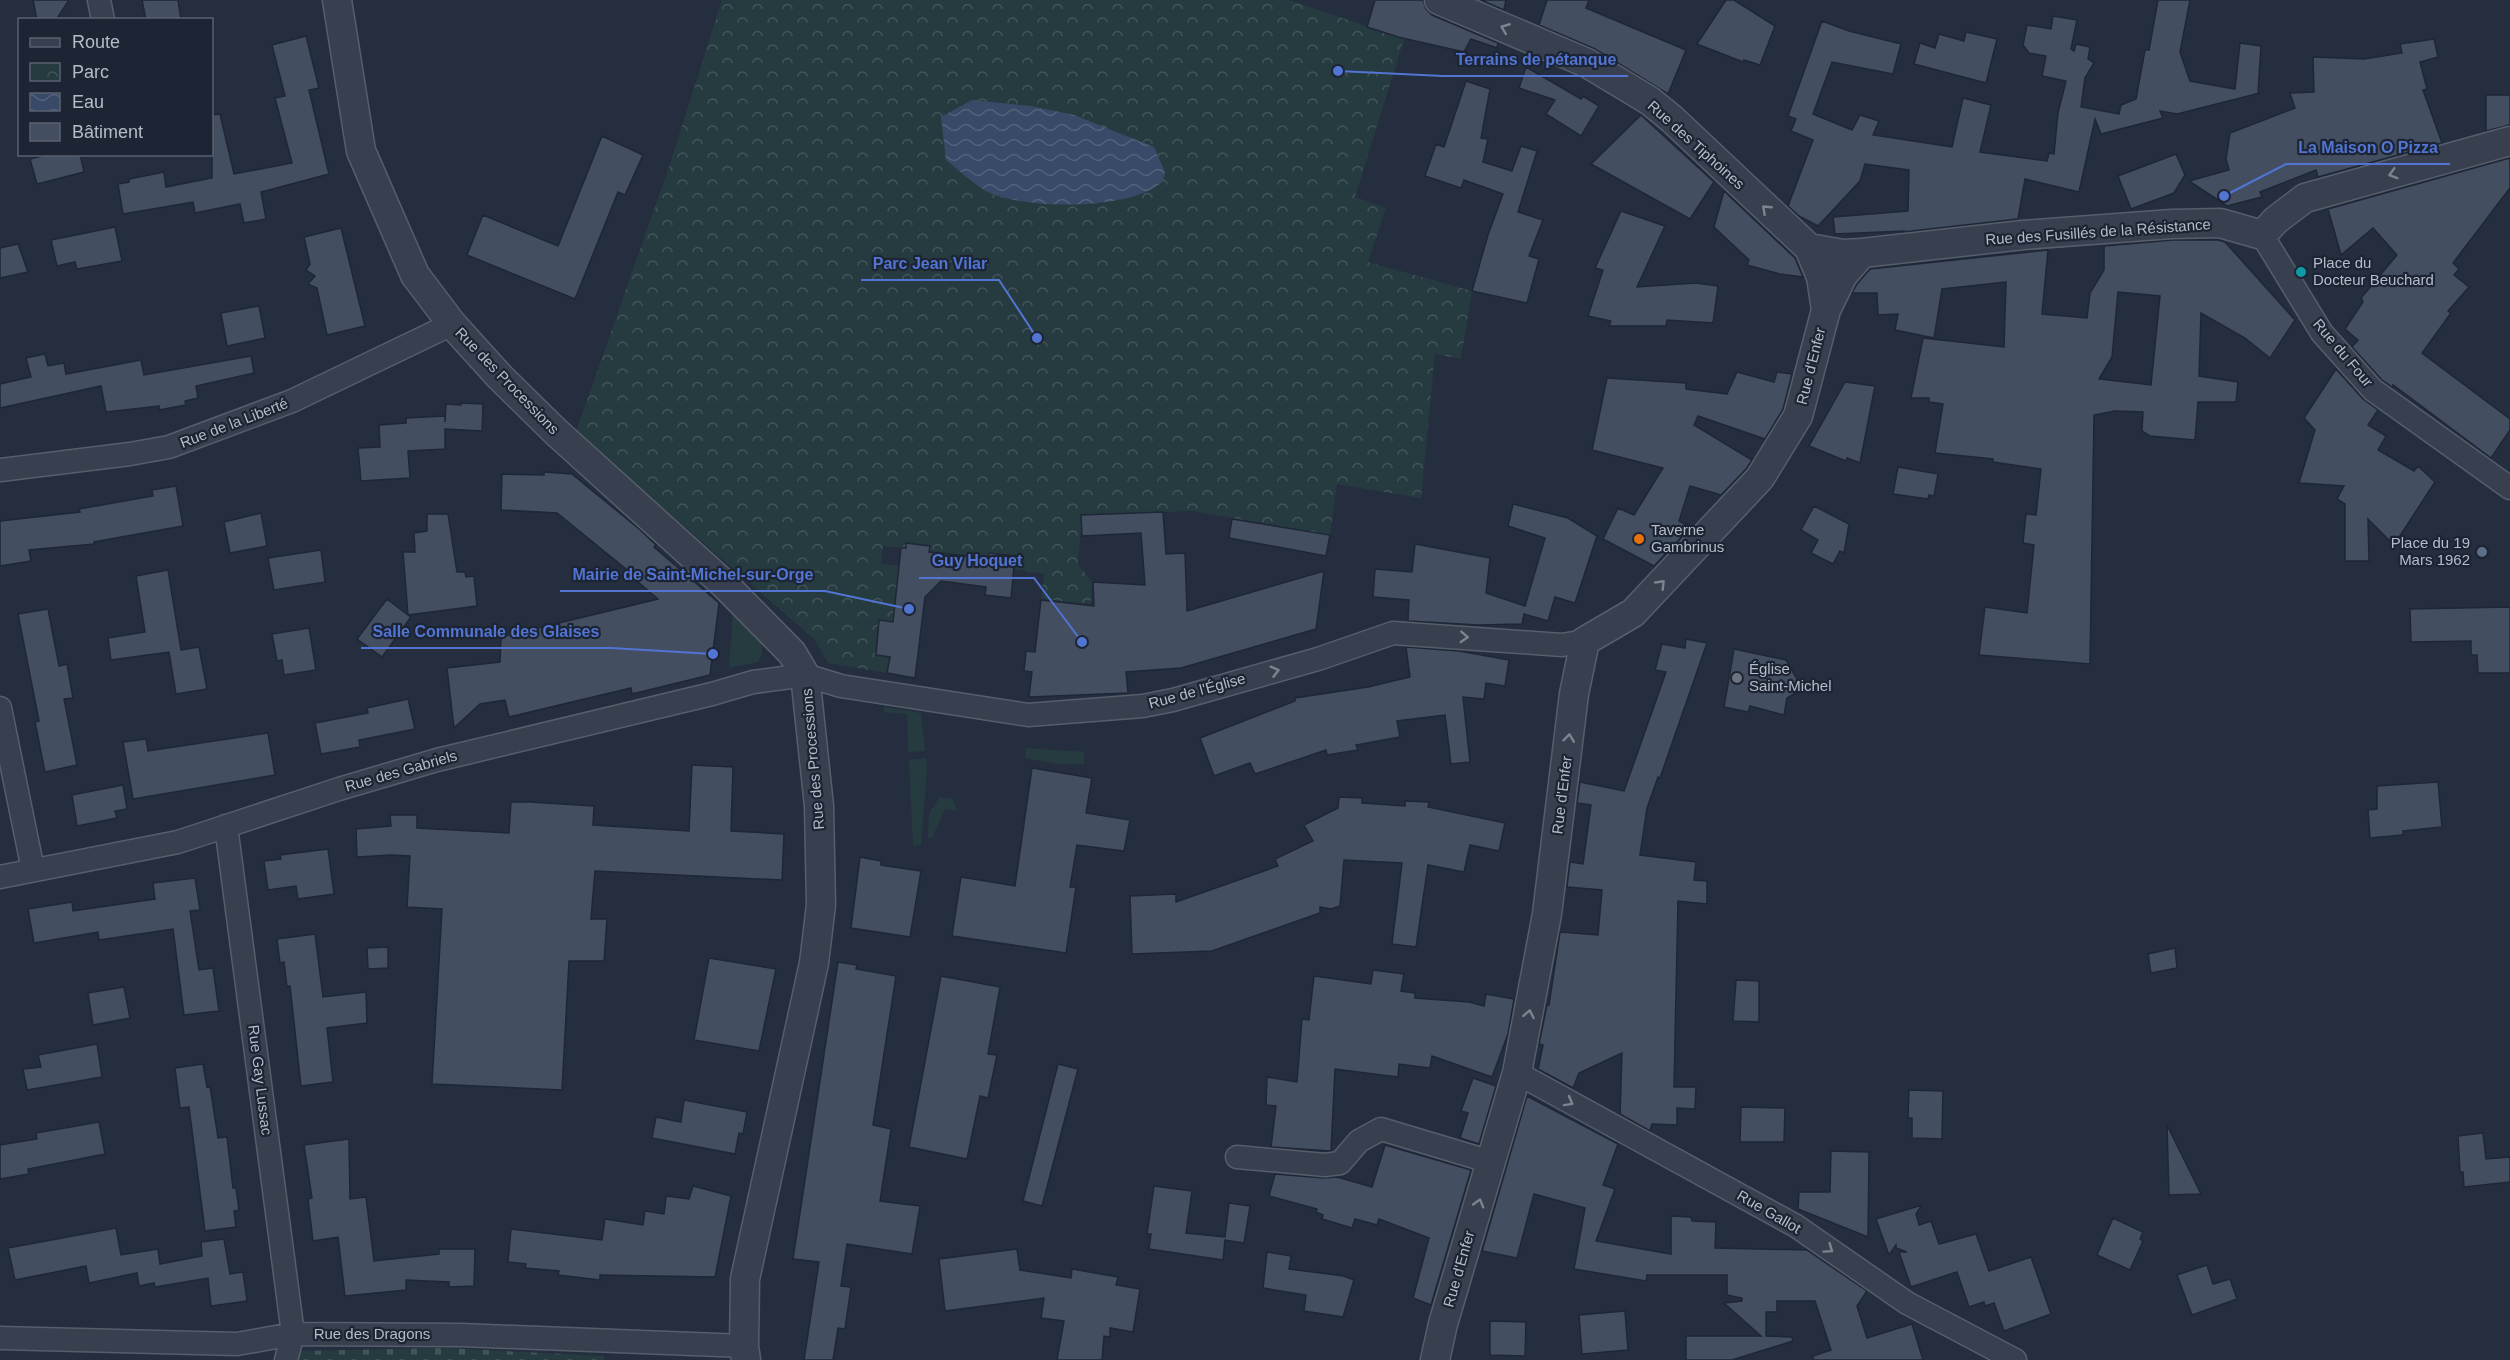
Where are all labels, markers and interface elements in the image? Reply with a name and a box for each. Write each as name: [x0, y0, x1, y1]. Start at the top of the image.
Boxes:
legend: [18, 18, 213, 156]
one-way arrow: [1501, 23, 1512, 35]
text: Route: [72, 32, 120, 52]
callout: Terrains de pétanque: [1443, 42, 1628, 76]
text: Terrains de pétanque: [1456, 51, 1616, 68]
text: Parc: [72, 62, 109, 82]
text: Eau: [72, 92, 104, 112]
street label: Rue des Tiphoines: [1644, 97, 1748, 193]
text: Bâtiment: [72, 122, 143, 142]
callout: La Maison O Pizza: [2286, 130, 2450, 164]
text: La Maison O Pizza: [2298, 139, 2438, 156]
one-way arrow: [2388, 167, 2399, 179]
one-way arrow: [1762, 205, 1772, 216]
street label: Rue des Fusillés de la Résistance: [1985, 215, 2211, 248]
callout: Parc Jean Vilar: [861, 246, 999, 280]
place label: Place du Docteur Beuchard: [2313, 254, 2434, 288]
text: Parc Jean Vilar: [873, 255, 987, 272]
marker: Place du Docteur Beuchard: [2294, 265, 2308, 279]
street label: Rue du Four: [2310, 315, 2377, 390]
street label: Rue des Processions: [452, 324, 563, 438]
street label: Rue d'Enfer: [1793, 326, 1828, 406]
street label: Rue de la Liberté: [177, 394, 290, 451]
place label: Taverne Gambrinus: [1651, 521, 1724, 555]
marker: Taverne Gambrinus: [1632, 532, 1646, 546]
place label: Place du 19 Mars 1962: [2391, 534, 2470, 568]
callout: Guy Hoquet: [919, 544, 1034, 578]
marker: Place du 19 Mars 1962: [2475, 545, 2489, 559]
text: Guy Hoquet: [932, 552, 1023, 569]
callout: Mairie de Saint-Michel-sur-Orge: [560, 557, 825, 591]
text: Mairie de Saint-Michel-sur-Orge: [573, 566, 814, 583]
one-way arrow: [1654, 581, 1665, 591]
callout: Salle Communale des Glaises: [361, 614, 611, 648]
text: Salle Communale des Glaises: [373, 623, 599, 640]
one-way arrow: [1459, 631, 1468, 644]
place label: Église Saint-Michel: [1749, 660, 1832, 694]
one-way arrow: [1270, 665, 1280, 678]
street label: Rue de l'Église: [1147, 669, 1247, 712]
marker: Église Saint-Michel: [1730, 671, 1744, 685]
street label: Rue des Processions: [798, 688, 827, 830]
one-way arrow: [1562, 734, 1575, 743]
street label: Rue des Gabriels: [343, 746, 459, 795]
street label: Rue d'Enfer: [1548, 755, 1575, 835]
one-way arrow: [1522, 1010, 1534, 1019]
street label: Rue Gay Lussac: [245, 1024, 276, 1137]
one-way arrow: [1562, 1095, 1573, 1106]
street label: Rue Gallot: [1734, 1186, 1805, 1237]
one-way arrow: [1472, 1198, 1484, 1209]
street label: Rue d'Enfer: [1439, 1229, 1478, 1309]
one-way arrow: [1823, 1242, 1834, 1253]
street label: Rue des Dragons: [314, 1325, 430, 1342]

